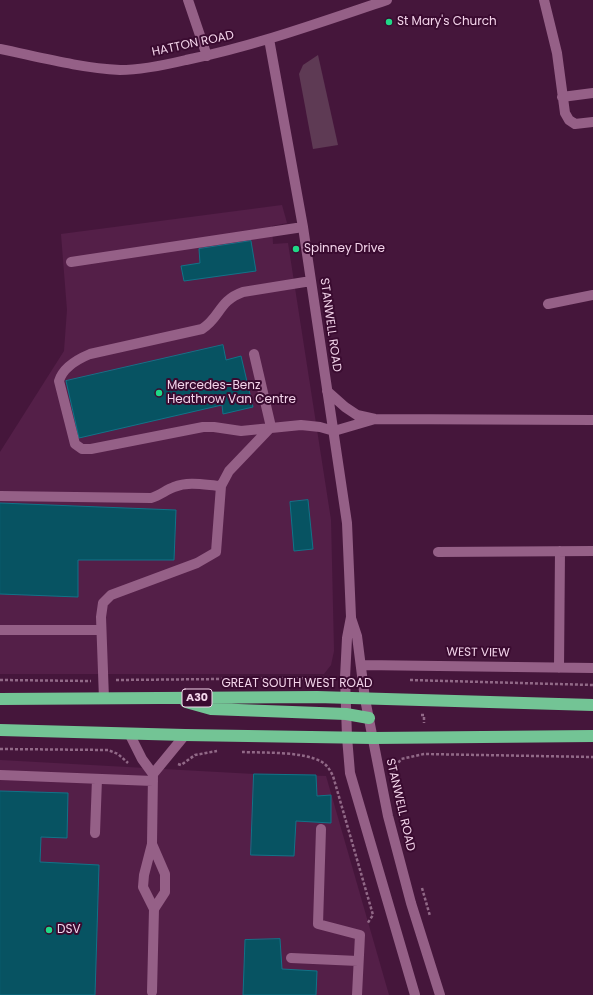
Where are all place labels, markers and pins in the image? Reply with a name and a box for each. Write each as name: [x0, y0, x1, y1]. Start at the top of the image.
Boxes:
place label: St Mary's Church: [397, 15, 497, 29]
marker: St Mary's Church: [384, 17, 394, 27]
place label: Spinney Drive: [304, 242, 385, 256]
marker: Spinney Drive: [291, 244, 301, 254]
place label: Mercedes-Benz Heathrow Van Centre: [167, 379, 296, 407]
marker: Mercedes-Benz Heathrow Van Centre: [154, 388, 164, 398]
place label: DSV: [57, 923, 81, 937]
marker: DSV: [44, 925, 54, 935]

